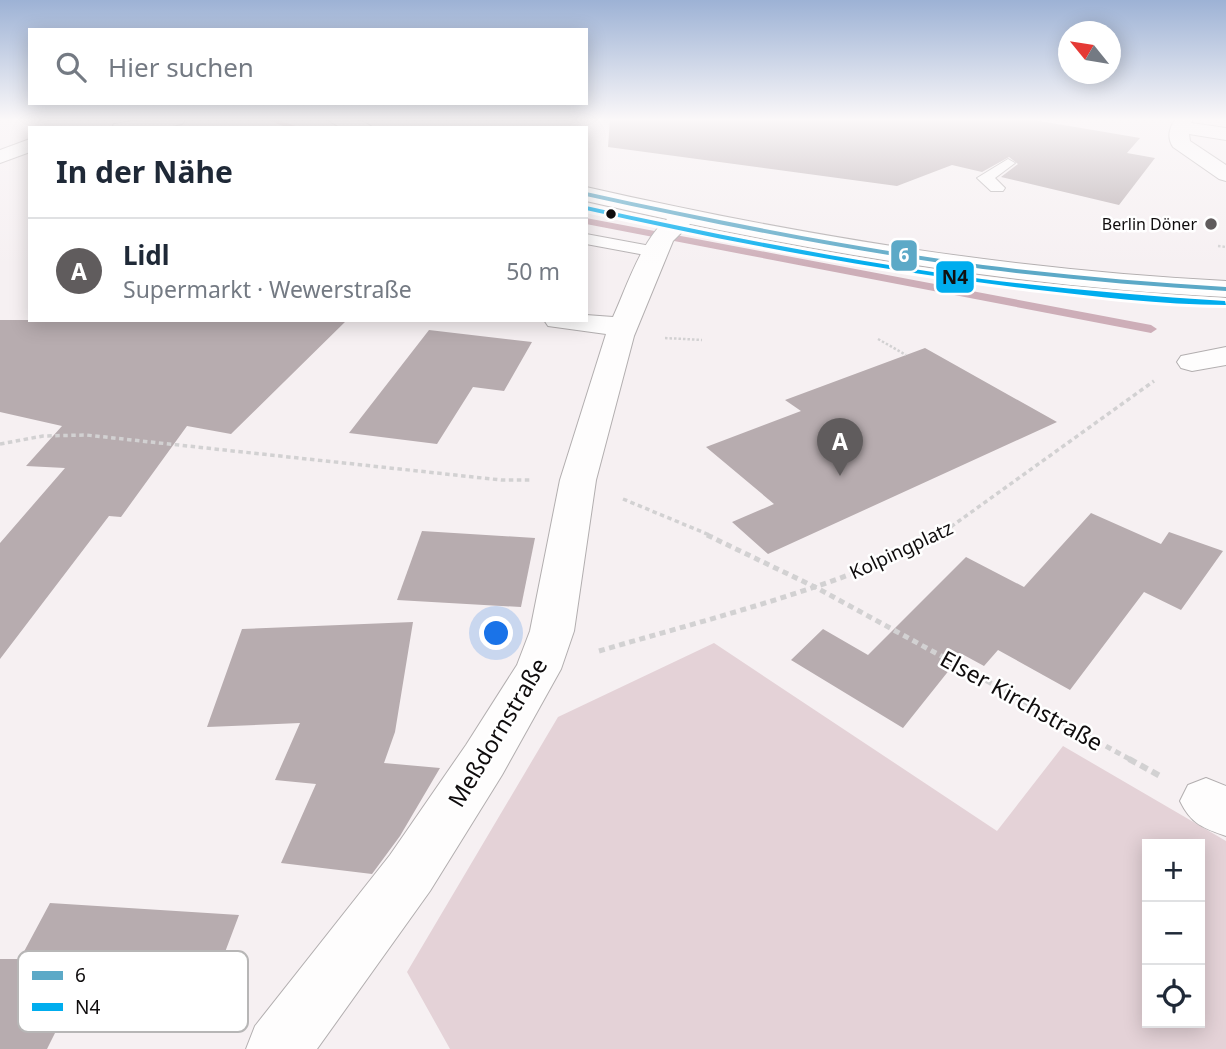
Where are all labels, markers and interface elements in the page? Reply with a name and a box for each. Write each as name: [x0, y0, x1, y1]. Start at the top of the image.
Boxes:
north arrow: [1058, 21, 1121, 84]
search box: [28, 28, 588, 105]
icon: search: [52, 48, 90, 86]
text: Hier suchen: [108, 49, 254, 85]
text: In der Nähe: [56, 151, 233, 192]
unlabelled marker: [604, 207, 618, 221]
place label: Berlin Döner: [1102, 213, 1197, 235]
marker: Berlin Döner: [1203, 216, 1219, 232]
text: Lidl: [123, 237, 170, 273]
line badge: 6: [890, 239, 918, 272]
text: 6: [899, 242, 910, 268]
text: A: [71, 255, 87, 287]
text: 50 m: [506, 255, 560, 287]
line badge: N4: [935, 260, 975, 294]
text: N4: [942, 264, 968, 290]
text: Supermarkt · Wewerstraße: [123, 273, 412, 305]
pin: A: [817, 418, 863, 476]
street label: Kolpingplatz: [845, 515, 957, 585]
your location: [479, 616, 513, 650]
street label: Elser Kirchstraße: [935, 642, 1109, 758]
street label: Meßdornstraße: [440, 651, 554, 813]
map controls: [1142, 839, 1205, 1028]
button: +: [1142, 839, 1205, 902]
button: −: [1142, 902, 1205, 965]
legend: [18, 951, 248, 1032]
text: 6: [75, 962, 86, 988]
button: locate: [1142, 965, 1205, 1028]
text: N4: [75, 994, 100, 1020]

